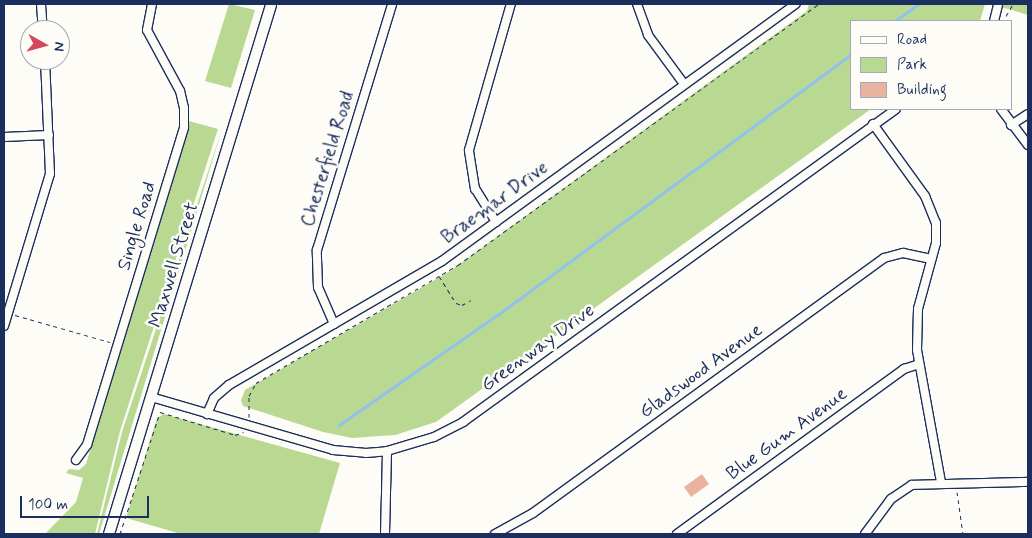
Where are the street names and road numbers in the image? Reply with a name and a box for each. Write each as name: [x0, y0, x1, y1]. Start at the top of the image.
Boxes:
street label: Chesterfield Road: [297, 89, 359, 229]
street label: Braemar Drive: [438, 157, 552, 249]
street label: Single Road: [113, 179, 161, 273]
street label: Maxwell Street: [144, 200, 204, 330]
street label: Greenway Drive: [477, 300, 599, 396]
street label: Gladswood Avenue: [635, 319, 767, 423]
street label: Blue Gum Avenue: [722, 383, 852, 485]

